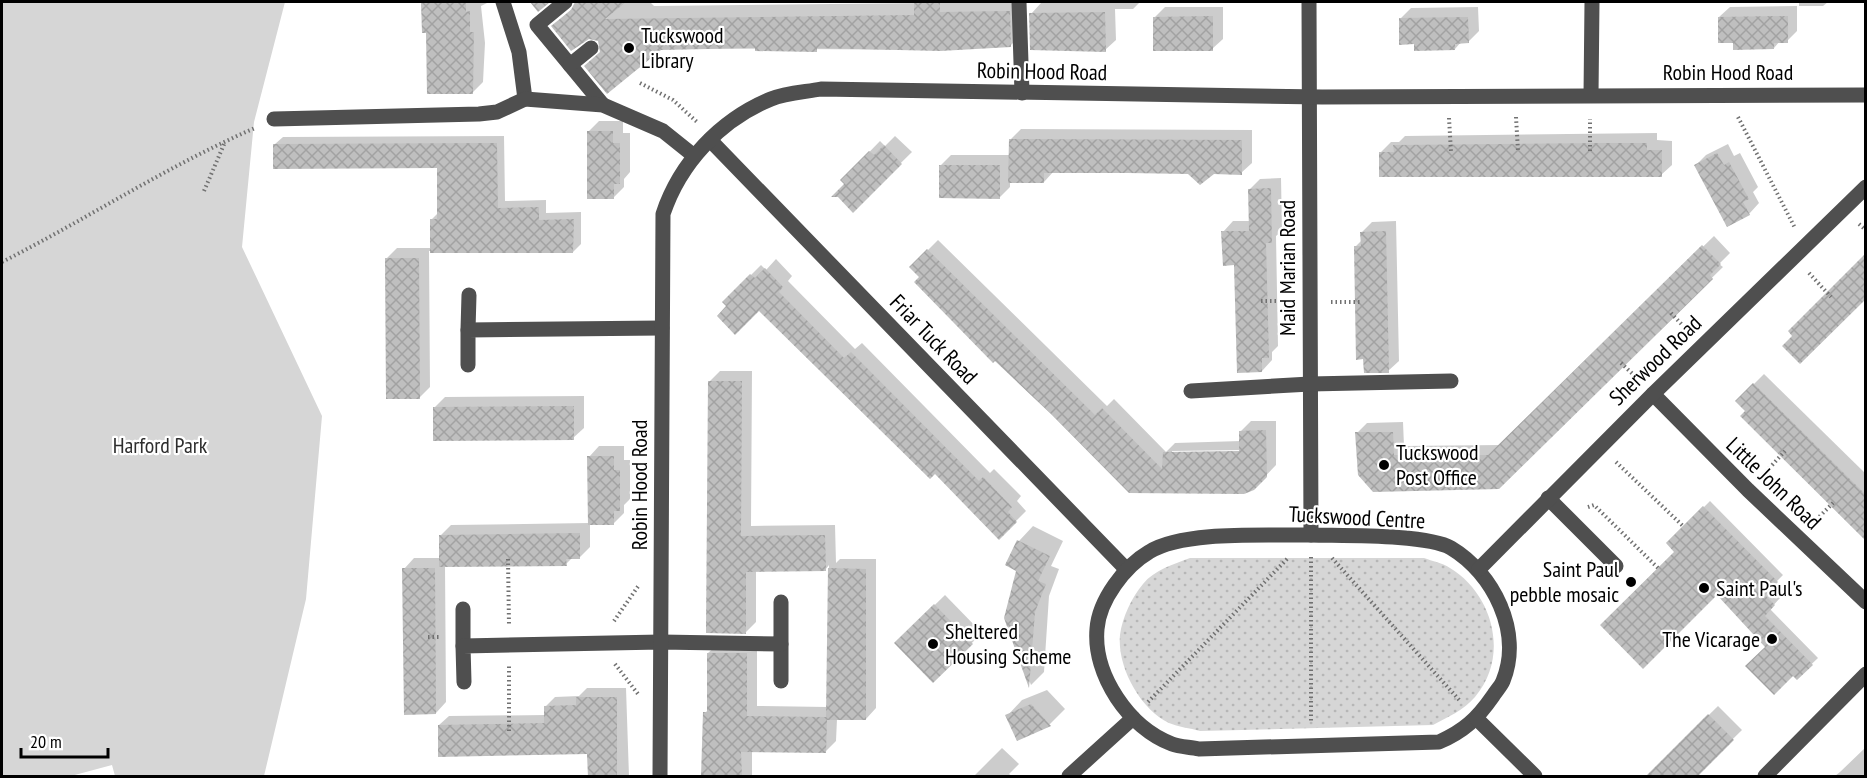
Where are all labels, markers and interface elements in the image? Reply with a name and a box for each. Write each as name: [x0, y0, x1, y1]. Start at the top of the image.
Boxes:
place label: Tuckswood Library: [641, 21, 724, 74]
marker: Tuckswood Library: [622, 41, 636, 55]
street label: Robin Hood Road: [977, 56, 1107, 86]
street label: Robin Hood Road: [1663, 58, 1793, 86]
street label: Maid Marian Road: [1273, 200, 1301, 336]
street label: Friar Tuck Road: [884, 288, 984, 390]
street label: Sherwood Road: [1603, 309, 1707, 411]
street label: Robin Hood Road: [625, 420, 653, 550]
park label: Harford Park: [113, 431, 208, 459]
street label: Little John Road: [1721, 431, 1827, 535]
place label: Tuckswood Post Office: [1396, 438, 1479, 491]
marker: Tuckswood Post Office: [1377, 458, 1391, 472]
street label: Tuckswood Centre: [1288, 499, 1426, 535]
place label: Saint Paul pebble mosaic: [1510, 555, 1620, 608]
place label: Saint Paul's: [1716, 574, 1802, 602]
marker: Saint Paul pebble mosaic: [1624, 575, 1638, 589]
marker: Saint Paul's: [1697, 581, 1711, 595]
place label: Sheltered Housing Scheme: [945, 617, 1071, 670]
place label: The Vicarage: [1662, 625, 1760, 653]
marker: The Vicarage: [1765, 632, 1779, 646]
marker: Sheltered Housing Scheme: [926, 637, 940, 651]
scale bar: [21, 721, 108, 759]
text: 20 m: [30, 730, 62, 753]

